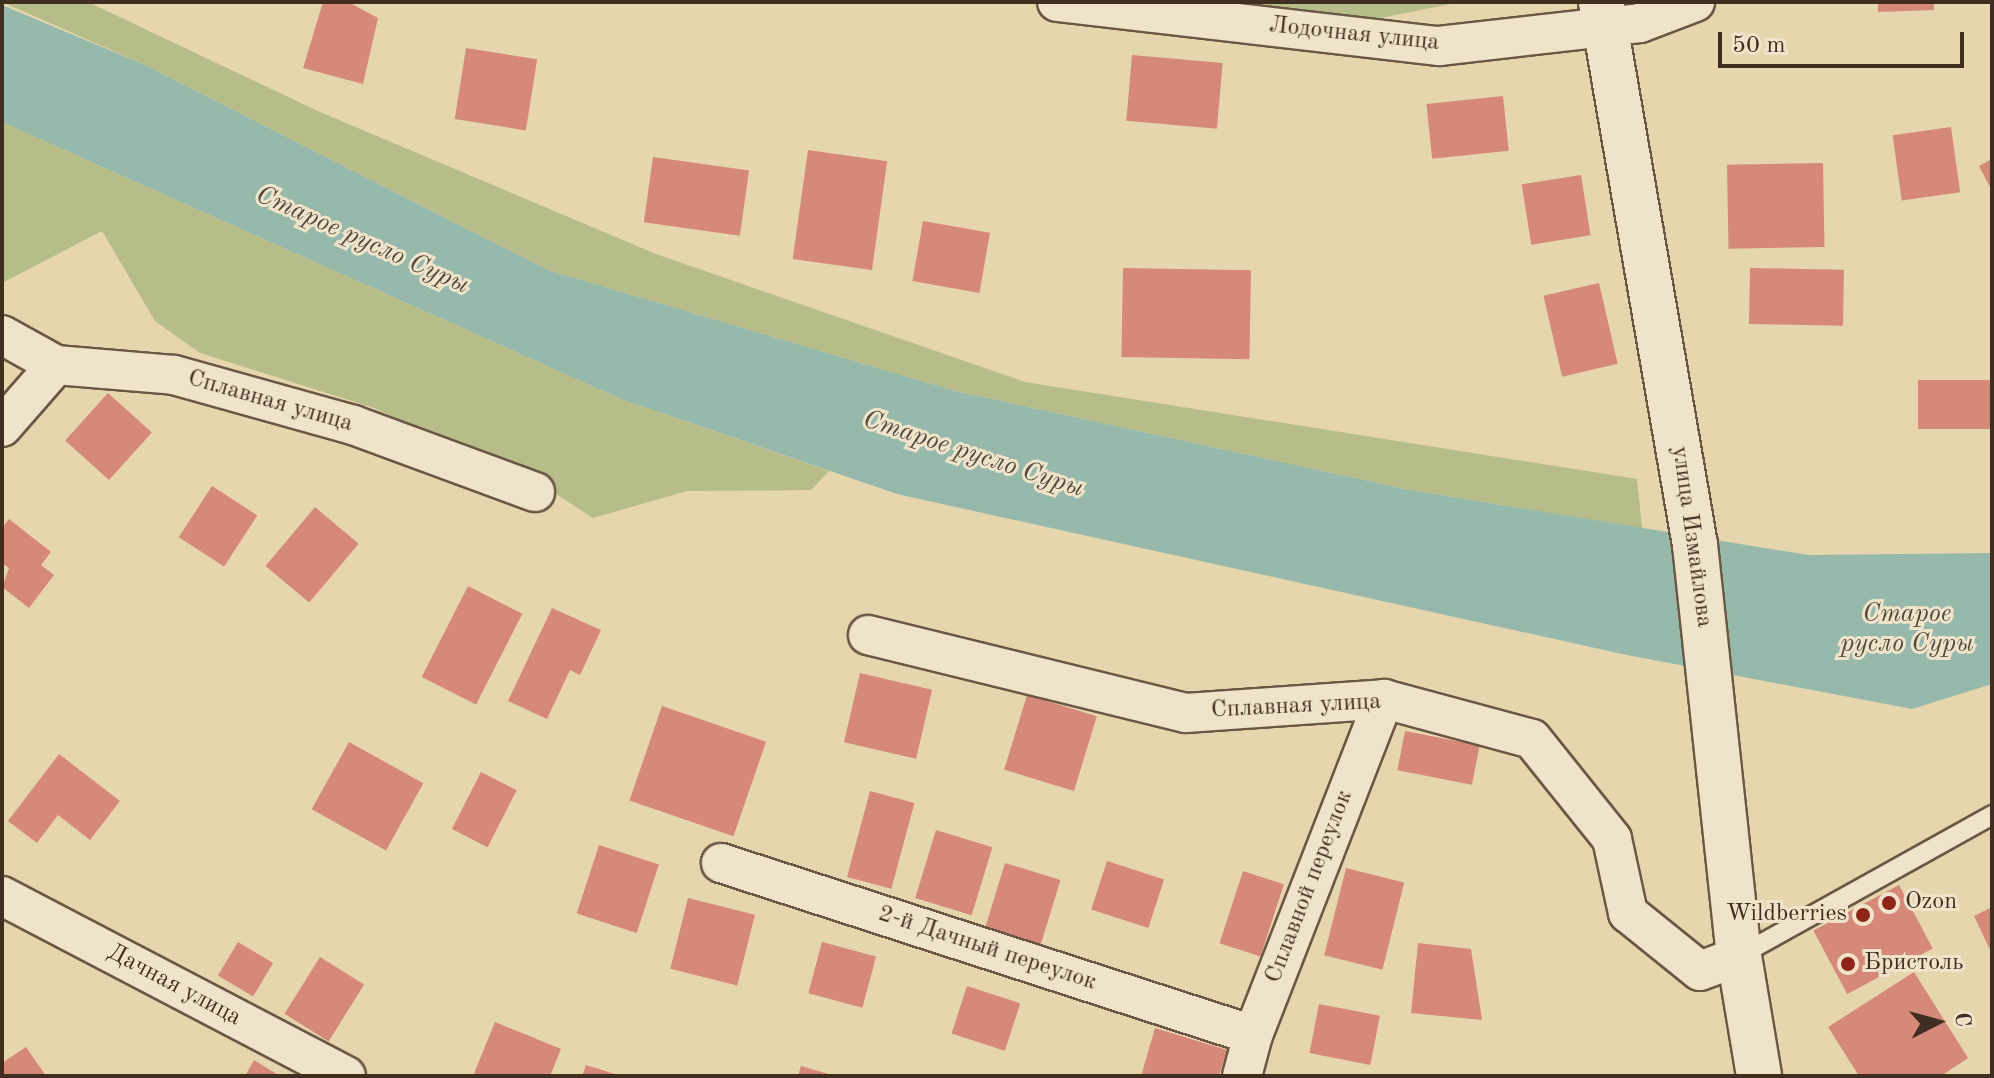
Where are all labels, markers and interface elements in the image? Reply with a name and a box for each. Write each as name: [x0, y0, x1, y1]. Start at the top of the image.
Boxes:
street label: Лодочная улица: [1267, 12, 1441, 58]
scale bar: [1722, 16, 1968, 66]
text: 50 m: [1732, 34, 1786, 58]
water label: Старое русло Суры: [251, 180, 473, 302]
street label: Сплавная улица: [184, 365, 356, 439]
water label: Старое русло Суры: [859, 405, 1087, 505]
street label: улица Измайлова: [1664, 444, 1718, 630]
water label: Старое русло Суры: [1840, 599, 1974, 660]
street label: Сплавная улица: [1210, 688, 1382, 726]
street label: Сплавной переулок: [1260, 786, 1360, 988]
place label: Ozon: [1905, 889, 1957, 917]
marker: Ozon: [1880, 894, 1898, 912]
street label: 2-й Дачный переулок: [874, 900, 1100, 998]
place label: Wildberries: [1726, 901, 1847, 929]
marker: Wildberries: [1854, 906, 1872, 924]
street label: Дачная улица: [102, 939, 246, 1033]
place label: Бристоль: [1864, 950, 1963, 978]
marker: Бристоль: [1839, 955, 1857, 973]
north arrow: [1898, 982, 1978, 1062]
text: С: [1950, 1011, 1974, 1028]

